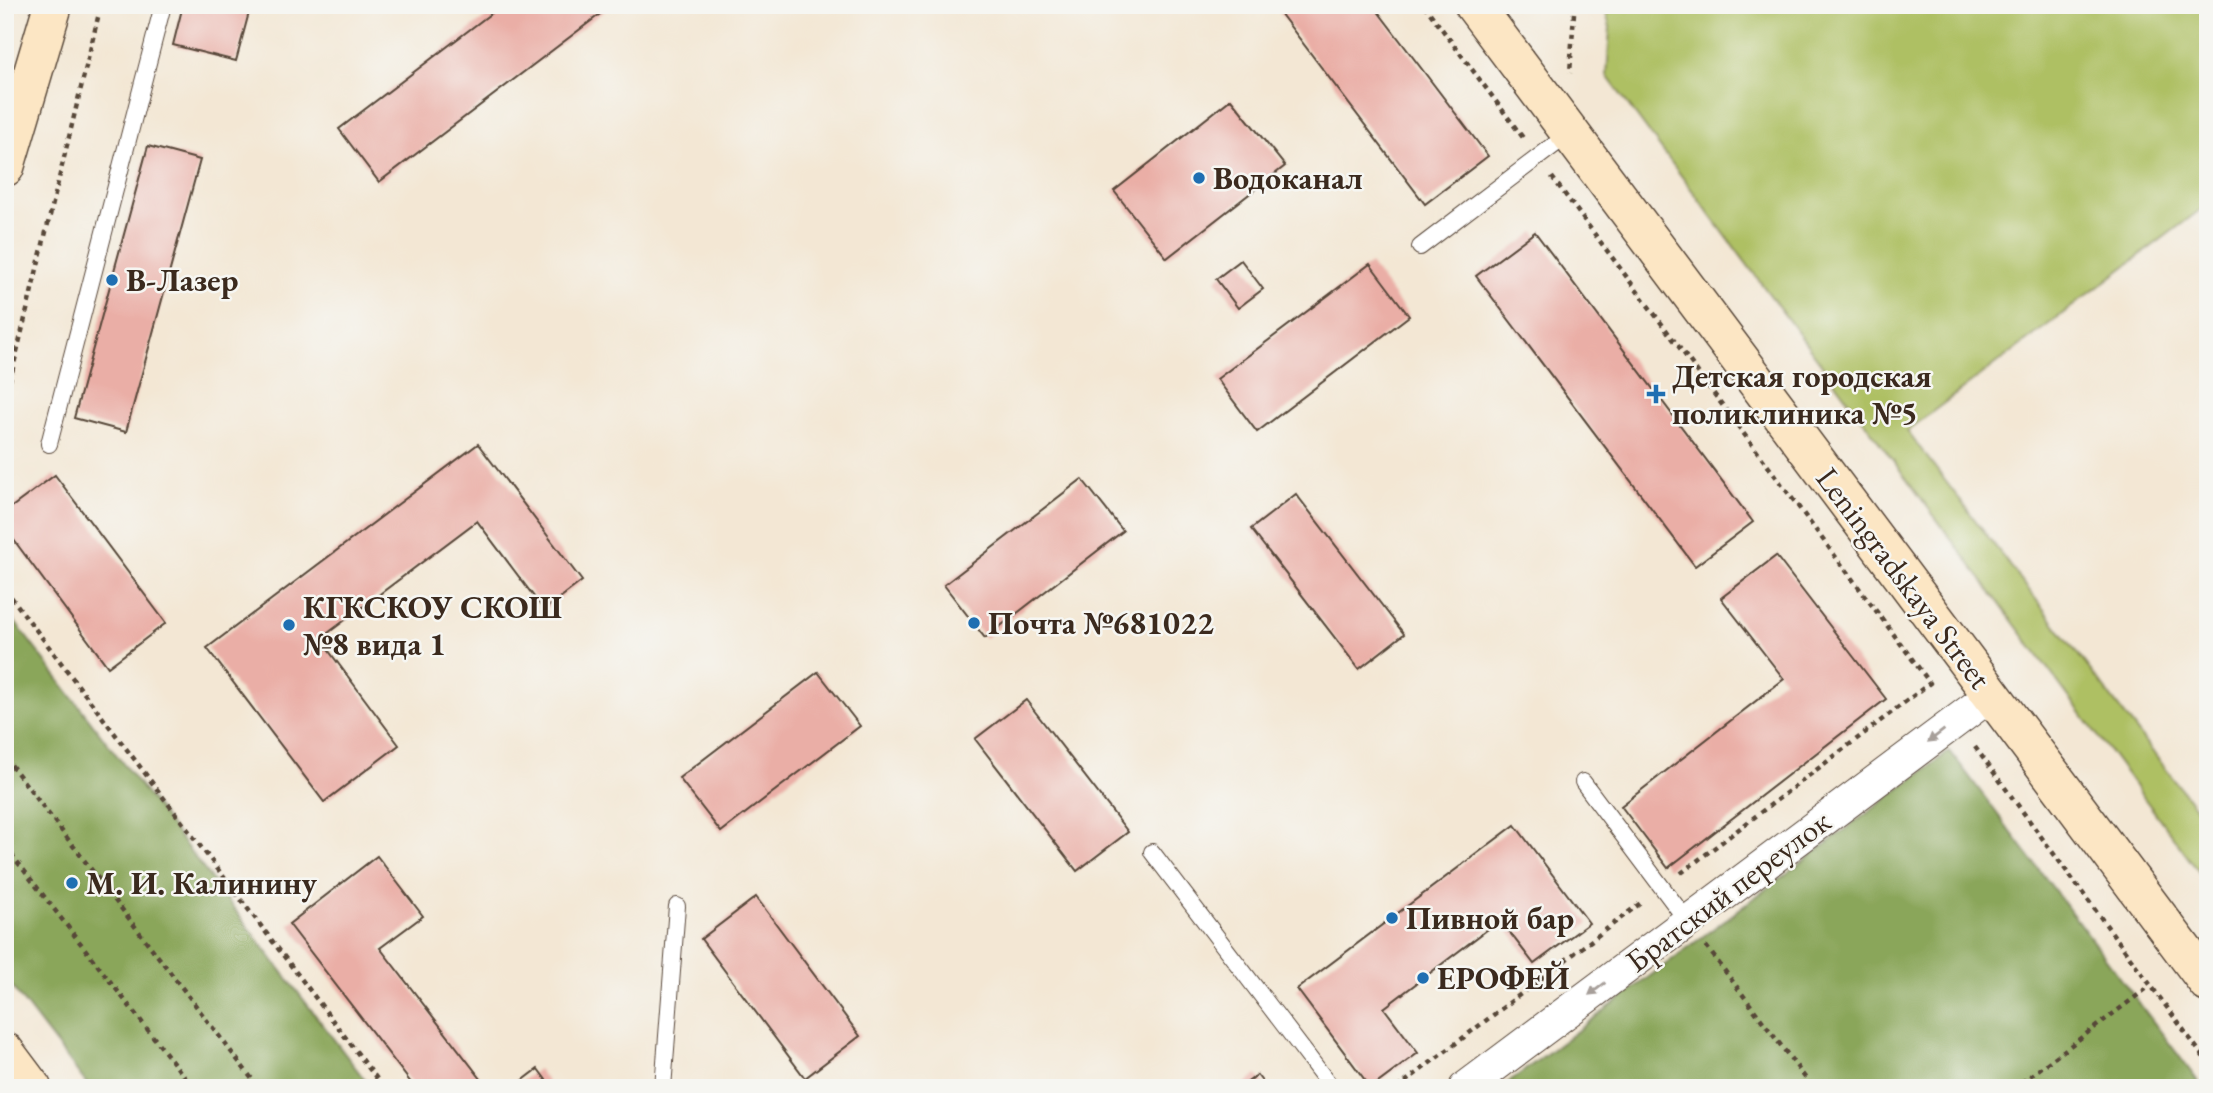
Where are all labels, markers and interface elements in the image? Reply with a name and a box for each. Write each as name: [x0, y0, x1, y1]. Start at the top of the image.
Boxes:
place label: Водоканал: [1213, 157, 1363, 199]
marker: Водоканал: [1191, 170, 1207, 186]
place label: В-Лазер: [126, 259, 238, 301]
marker: В-Лазер: [104, 272, 120, 288]
place label: Детская городская поликлиника №5: [1672, 355, 1932, 434]
marker: Детская городская поликлиника №5: [1646, 384, 1666, 404]
street label: Leningradskaya Street: [1807, 459, 2001, 697]
place label: КГКСКОУ СКОШ №8 вида 1: [303, 586, 563, 665]
place label: Почта №681022: [988, 602, 1214, 644]
marker: Почта №681022: [966, 615, 982, 631]
marker: КГКСКОУ СКОШ №8 вида 1: [281, 617, 297, 633]
one-way arrow: [1928, 728, 1946, 743]
street label: Братский переулок: [1617, 800, 1839, 982]
place label: М. И. Калинину: [86, 862, 318, 904]
marker: М. И. Калинину: [64, 875, 80, 891]
place label: Пивной бар: [1406, 897, 1574, 939]
marker: Пивной бар: [1384, 910, 1400, 926]
place label: ЕРОФЕЙ: [1437, 957, 1570, 999]
marker: ЕРОФЕЙ: [1415, 970, 1431, 986]
one-way arrow: [1588, 982, 1606, 996]

